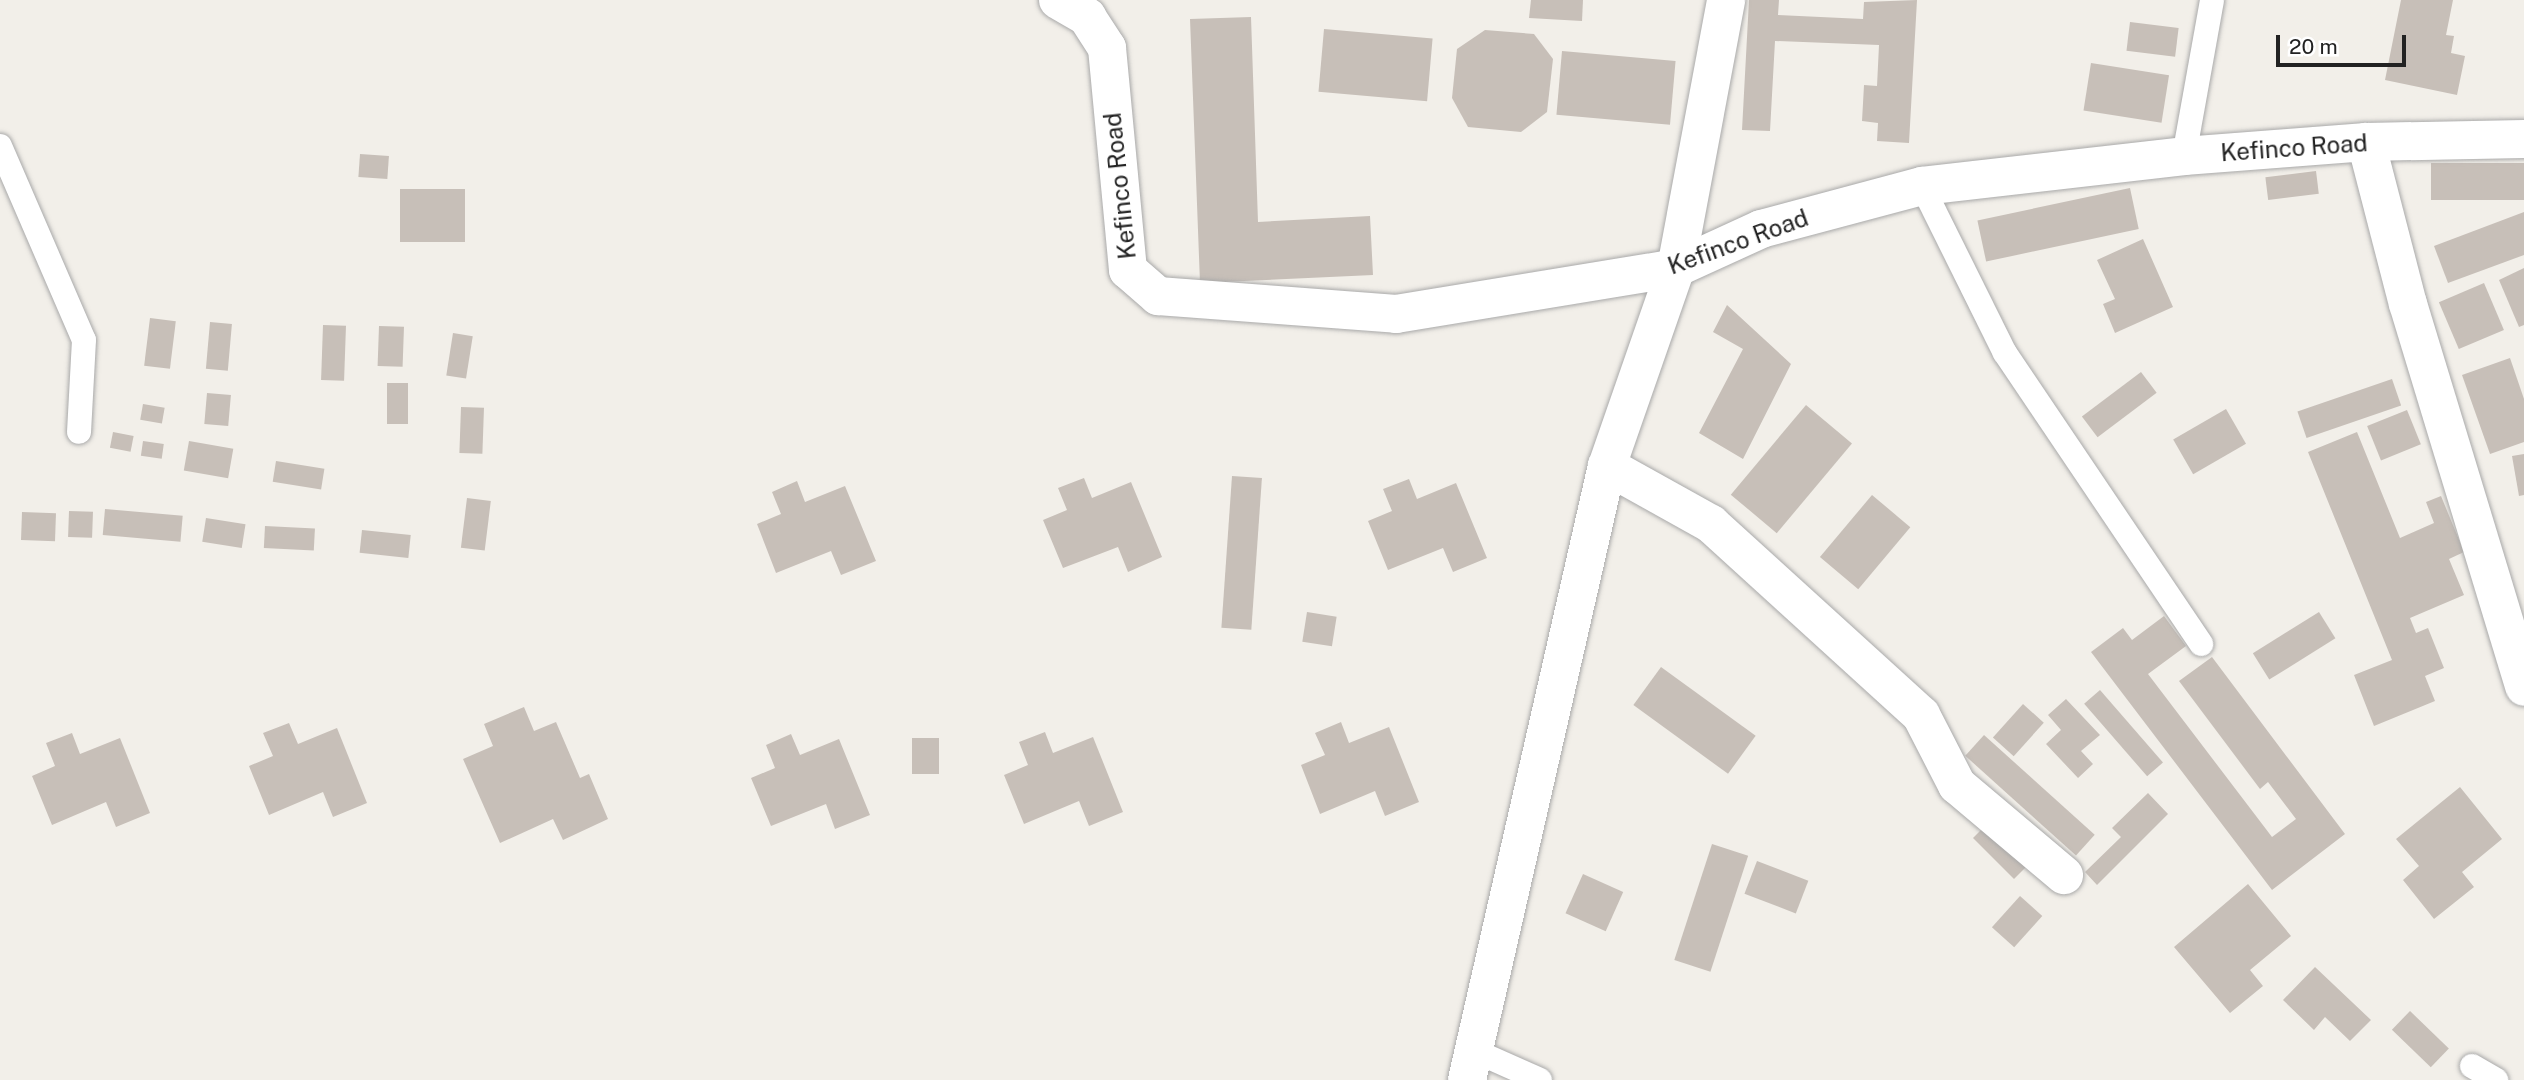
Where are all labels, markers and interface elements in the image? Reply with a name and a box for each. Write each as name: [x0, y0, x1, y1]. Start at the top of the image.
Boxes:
scale bar: [2279, 21, 2408, 65]
text: 20 m: [2289, 34, 2338, 59]
street label: Kefinco Road: [1098, 111, 1142, 261]
street label: Kefinco Road: [2219, 128, 2369, 168]
street label: Kefinco Road: [1664, 203, 1812, 281]

